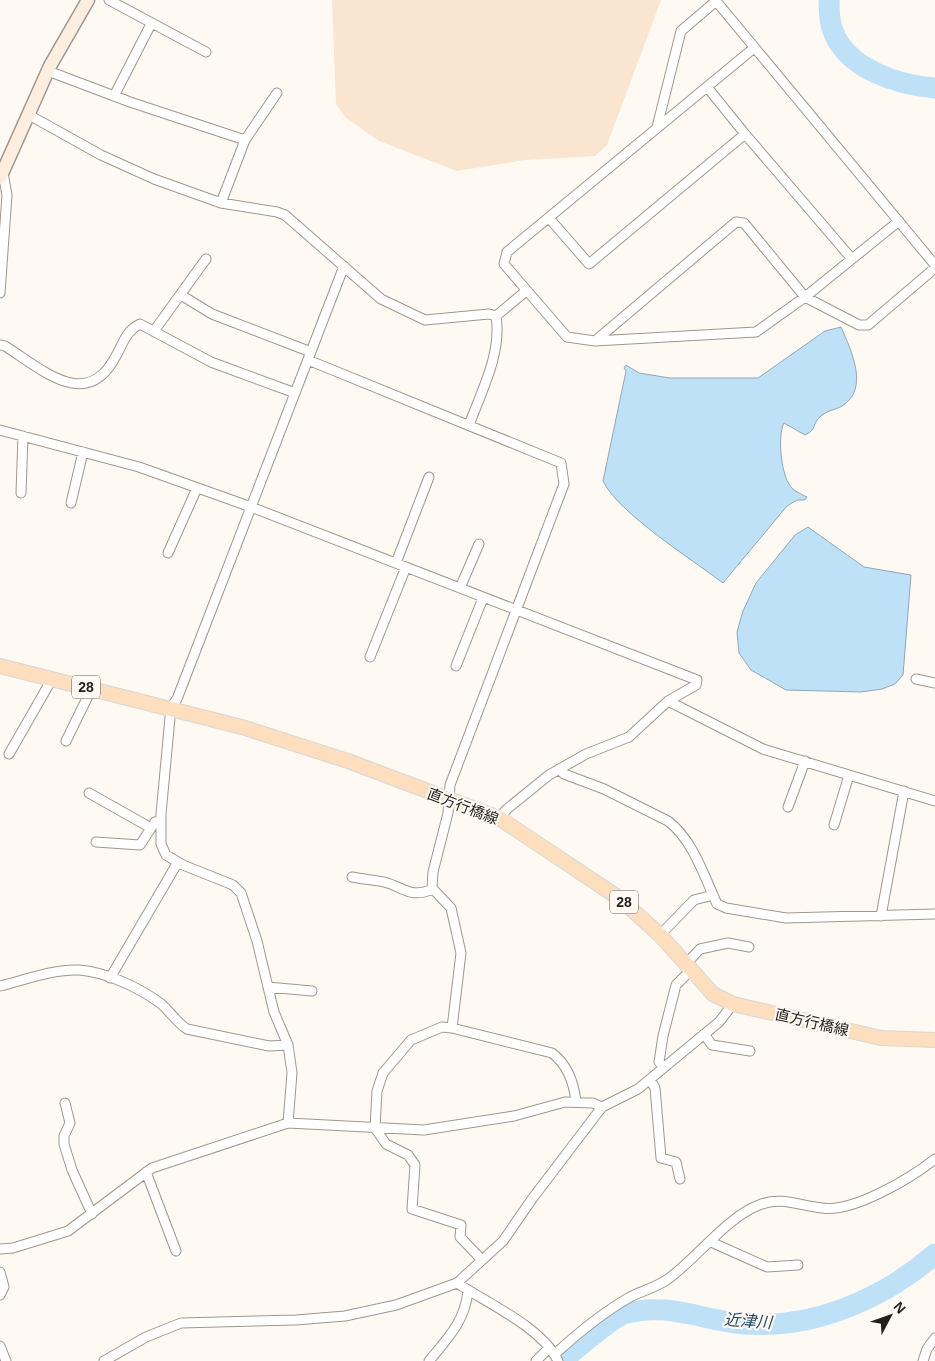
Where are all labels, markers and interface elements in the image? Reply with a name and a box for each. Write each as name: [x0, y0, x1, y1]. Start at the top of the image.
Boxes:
road number: 28: [72, 676, 100, 699]
street label: 直方行橋線: [425, 785, 501, 827]
road number: 28: [610, 890, 638, 914]
street label: 直方行橋線: [774, 1005, 850, 1039]
north arrow: [865, 1291, 915, 1341]
text: N: [890, 1298, 909, 1317]
water label: 近津川: [723, 1311, 775, 1331]

